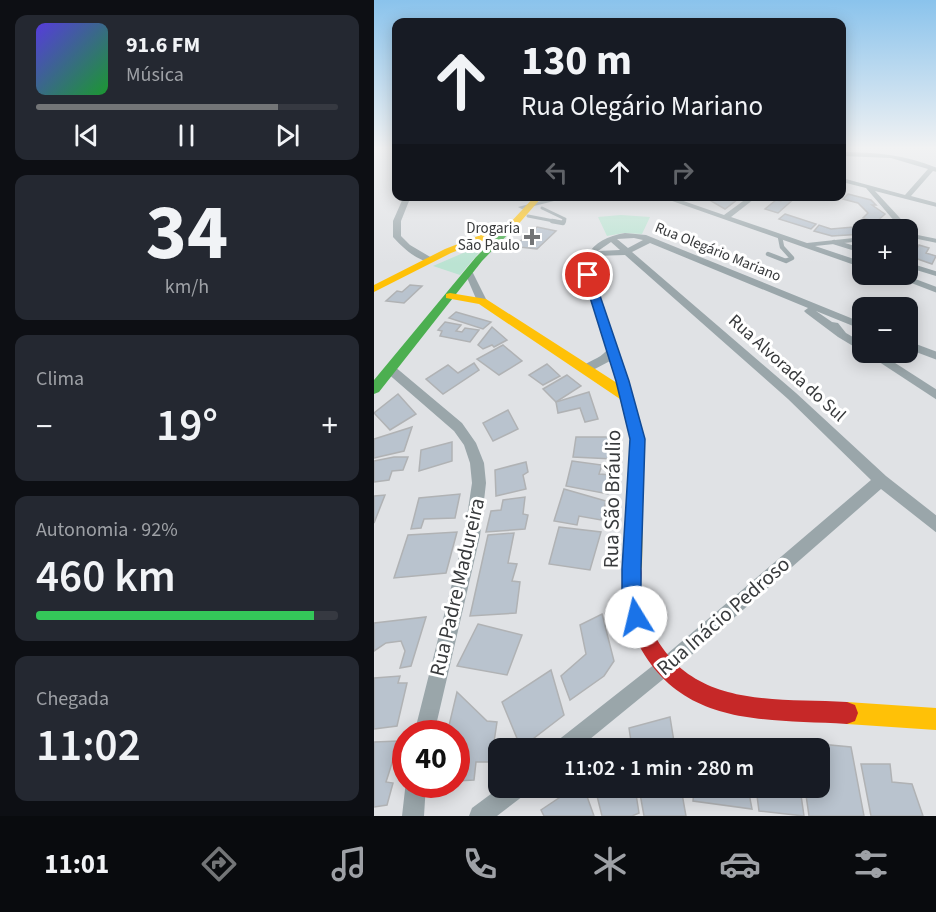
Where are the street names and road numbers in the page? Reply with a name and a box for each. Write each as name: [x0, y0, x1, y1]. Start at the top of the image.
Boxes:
street label: Rua Olegário Mariano: [652, 217, 784, 287]
street label: Rua Alvorada do Sul: [723, 309, 851, 427]
street label: Rua São Bráulio: [596, 429, 628, 569]
street label: Rua Padre Madureira: [422, 495, 492, 679]
street label: Rua Inácio Pedroso: [650, 550, 796, 682]

